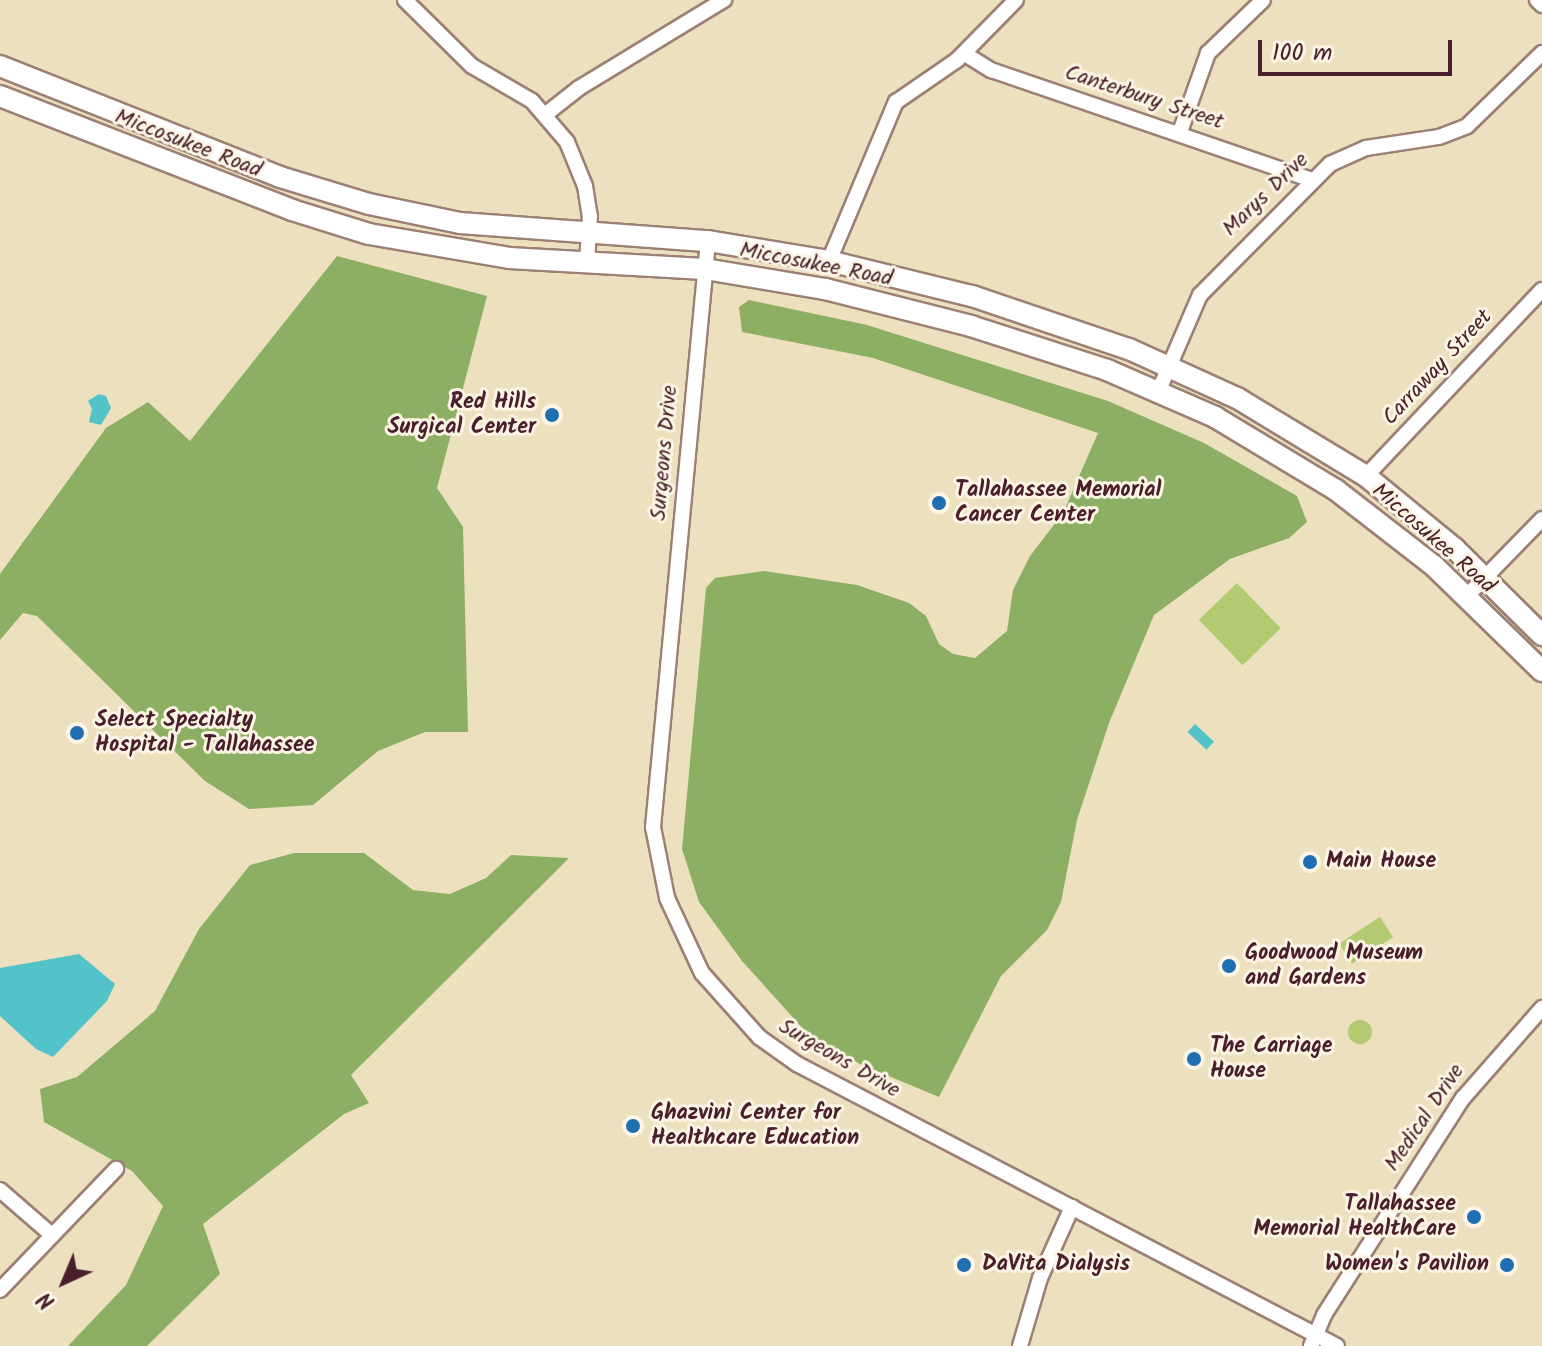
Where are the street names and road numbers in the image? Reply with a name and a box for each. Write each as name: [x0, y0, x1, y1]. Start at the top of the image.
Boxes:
street label: Canterbury Street: [1061, 60, 1227, 136]
street label: Miccosukee Road: [111, 104, 265, 184]
street label: Marys Drive: [1217, 148, 1315, 242]
street label: Miccosukee Road: [737, 237, 895, 293]
street label: Carraway Street: [1378, 305, 1498, 431]
street label: Surgeons Drive: [646, 384, 684, 522]
street label: Miccosukee Road: [1366, 478, 1500, 600]
street label: Surgeons Drive: [774, 1014, 904, 1104]
street label: Medical Drive: [1379, 1059, 1471, 1177]

